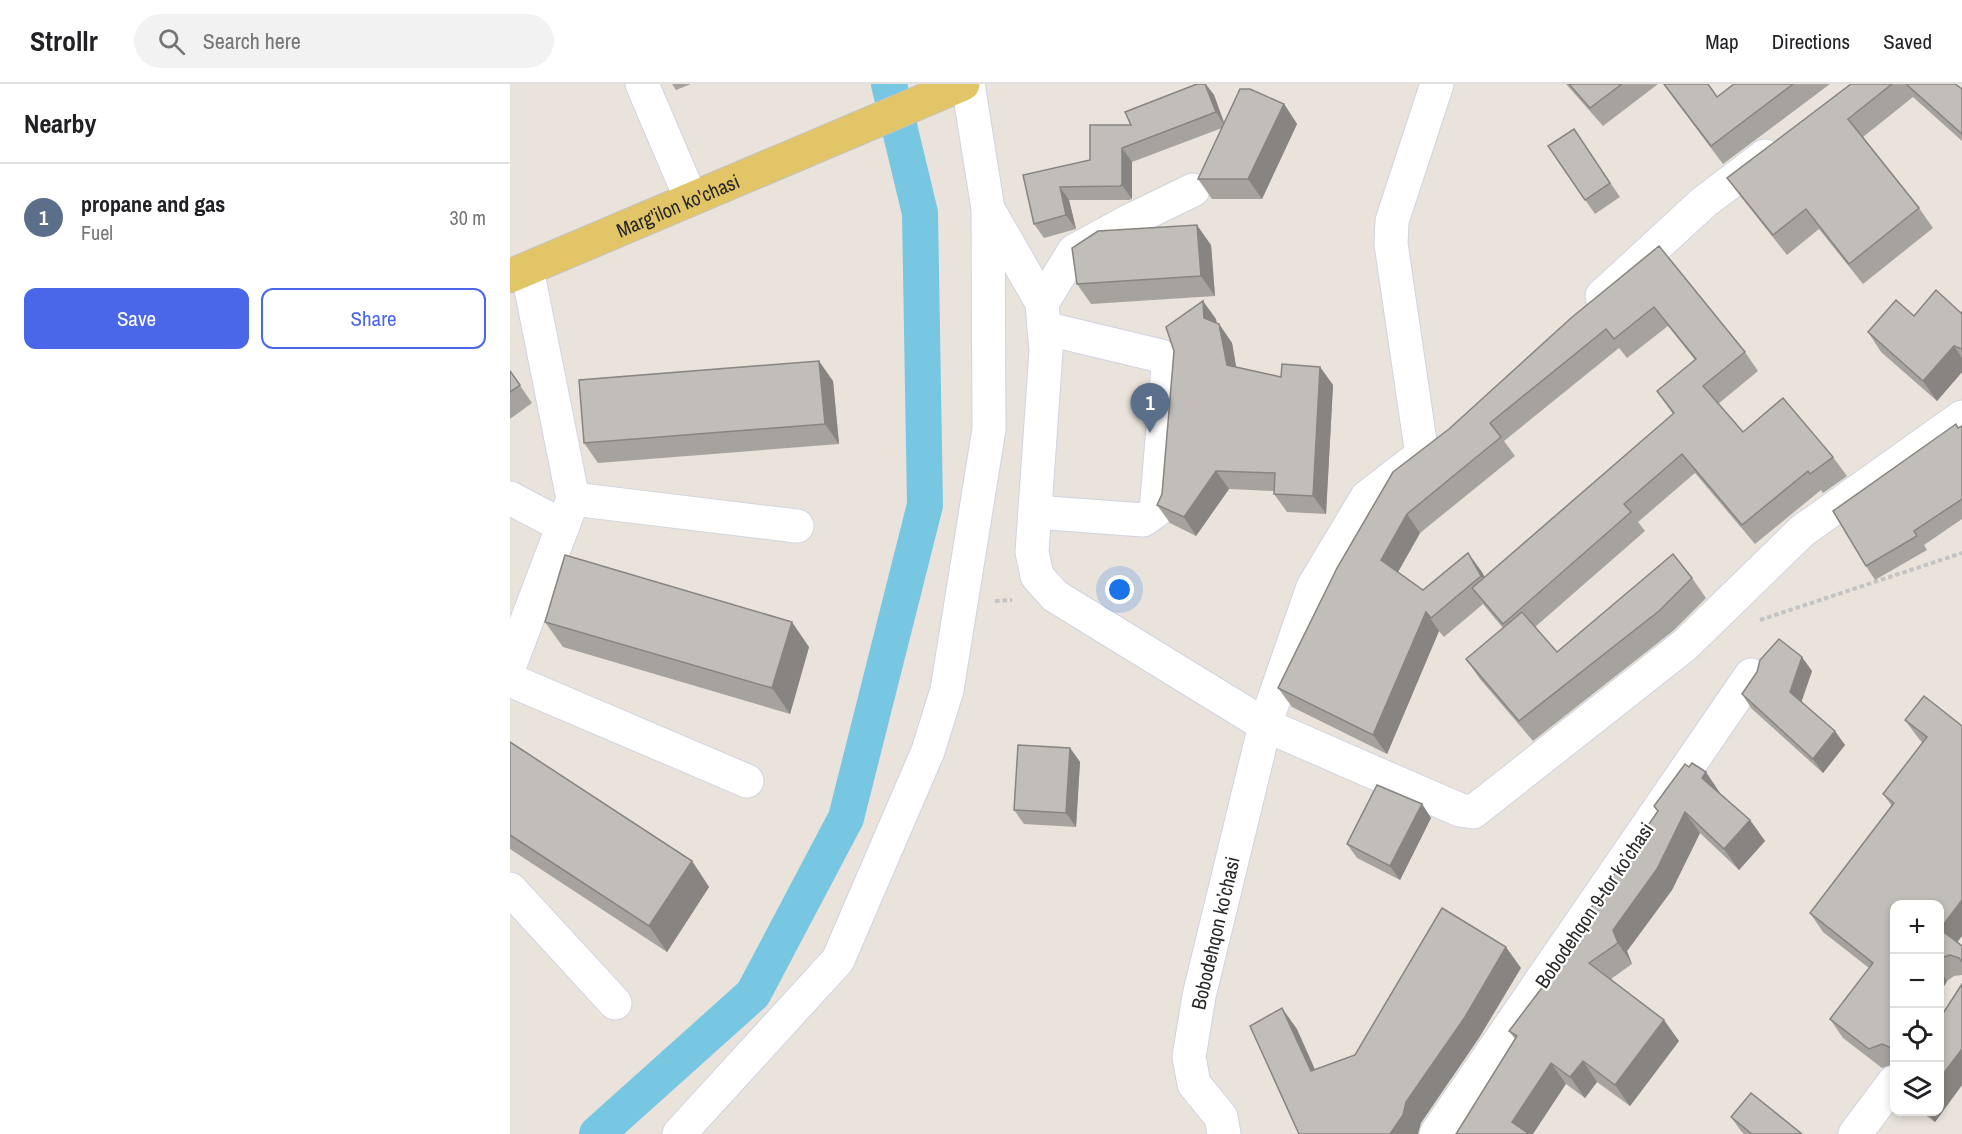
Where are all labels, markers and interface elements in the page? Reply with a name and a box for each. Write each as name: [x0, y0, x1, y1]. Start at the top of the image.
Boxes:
search box: [134, 14, 554, 68]
text: Strollr: [30, 22, 98, 60]
icon: search: [155, 25, 188, 58]
text: Search here: [203, 26, 301, 56]
text: Map: [1705, 27, 1739, 56]
text: Directions: [1772, 27, 1850, 56]
text: Saved: [1883, 27, 1932, 56]
text: Nearby: [24, 106, 96, 141]
street label: Marg'ilon ko'chasi: [612, 167, 743, 243]
text: propane and gas: [81, 189, 225, 219]
text: 1: [39, 204, 48, 231]
text: 30 m: [450, 204, 486, 231]
text: Fuel: [81, 219, 113, 246]
button: Save: [24, 288, 249, 349]
button: Share: [261, 288, 486, 349]
pin: 1: [1130, 384, 1170, 433]
your location: [1105, 575, 1134, 604]
street label: Bobodehqon 9-tor koʼchasi: [1528, 817, 1660, 993]
street label: Bobodehqon koʼchasi: [1184, 854, 1246, 1012]
map controls: [1890, 900, 1944, 1116]
button: +: [1890, 900, 1944, 954]
button: −: [1890, 954, 1944, 1008]
button: locate: [1890, 1008, 1944, 1062]
button: layers: [1890, 1062, 1944, 1116]

